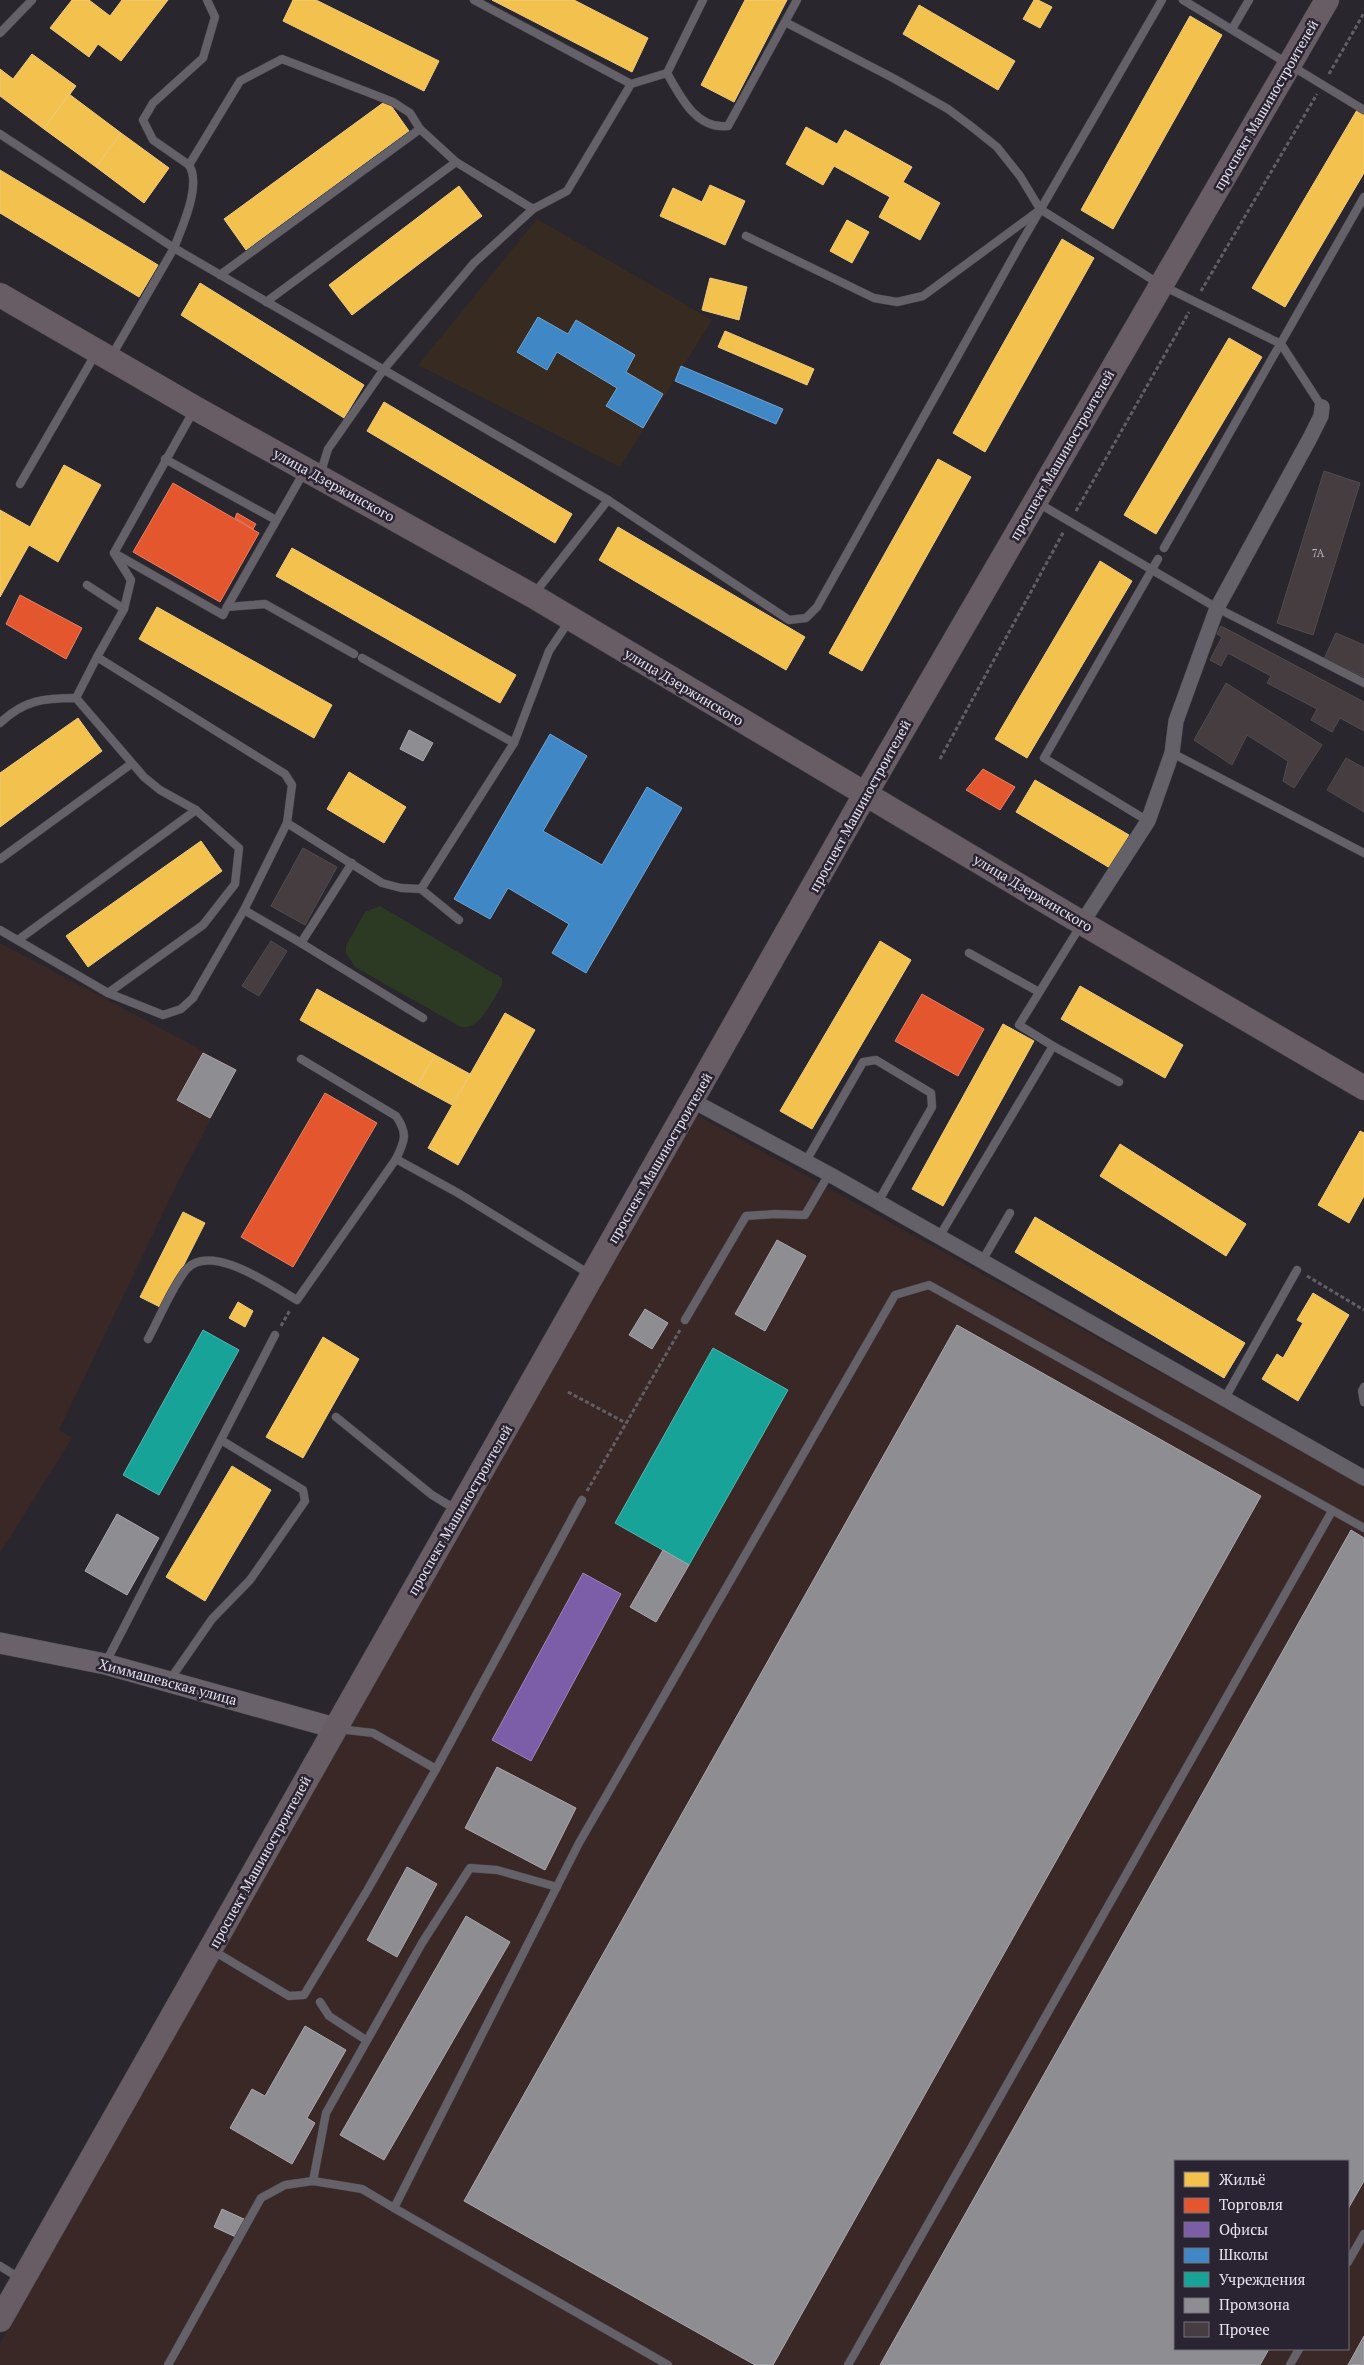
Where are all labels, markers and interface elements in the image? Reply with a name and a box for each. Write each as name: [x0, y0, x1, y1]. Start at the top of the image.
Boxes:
street label: проспект Машиностроителей: [1209, 16, 1322, 193]
street label: проспект Машиностроителей: [1005, 366, 1118, 543]
street label: улица Дзержинского: [269, 443, 398, 526]
house number: 7А: [1312, 546, 1325, 560]
street label: улица Дзержинского: [620, 643, 748, 730]
street label: проспект Машиностроителей: [804, 716, 915, 895]
street label: улица Дзержинского: [969, 849, 1097, 936]
street label: проспект Машиностроителей: [603, 1069, 716, 1246]
street label: проспект Машиностроителей: [403, 1421, 516, 1598]
street label: Химмашевская улица: [97, 1654, 239, 1709]
street label: проспект Машиностроителей: [204, 1772, 315, 1951]
legend: [1174, 2160, 1349, 2350]
text: Жильё: [1219, 2169, 1266, 2189]
text: Торговля: [1219, 2194, 1283, 2214]
text: Офисы: [1219, 2219, 1268, 2239]
text: Школы: [1219, 2244, 1268, 2264]
text: Учреждения: [1219, 2269, 1306, 2289]
text: Промзона: [1219, 2294, 1290, 2314]
text: Прочее: [1219, 2319, 1270, 2339]

